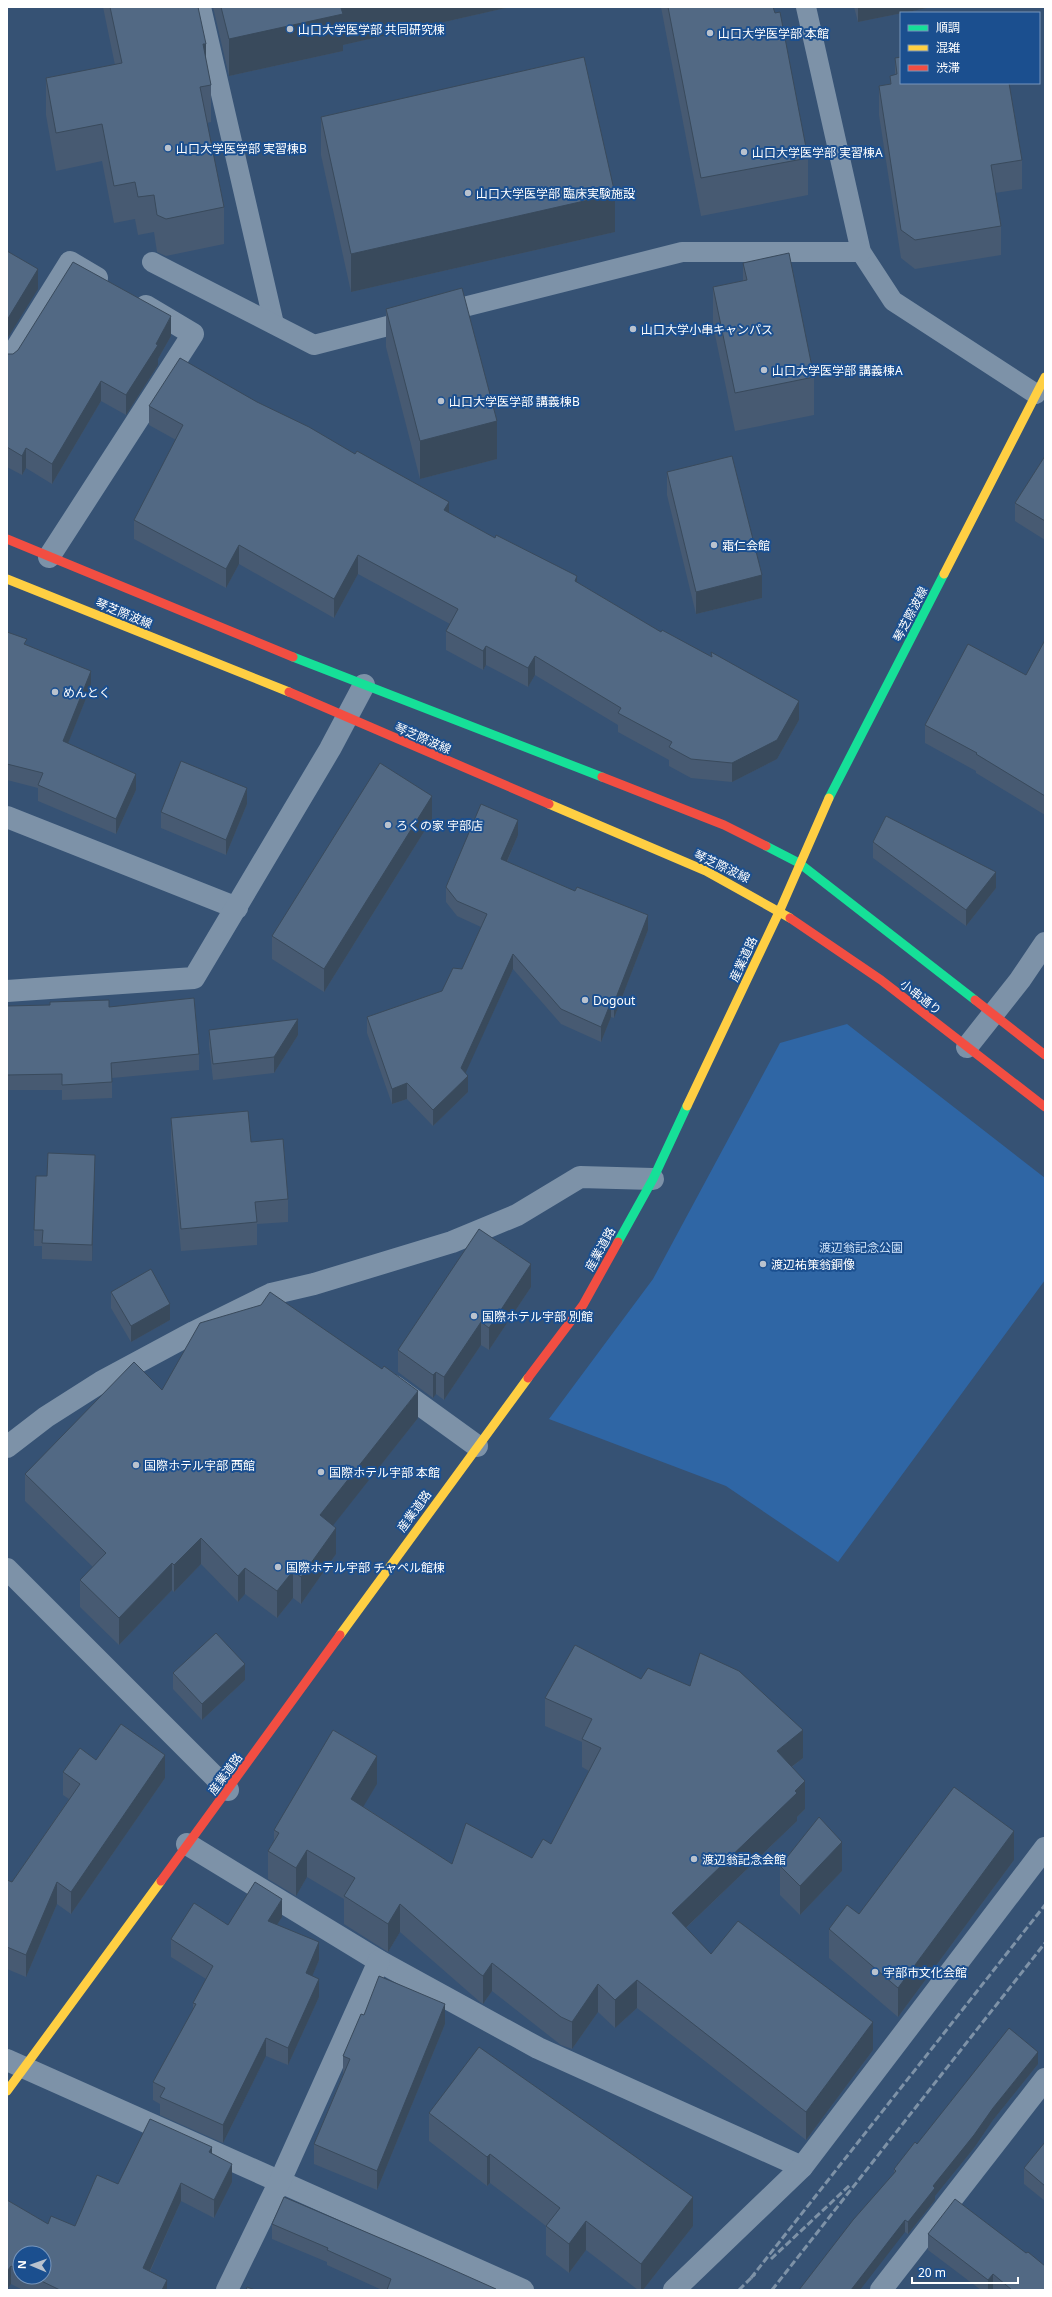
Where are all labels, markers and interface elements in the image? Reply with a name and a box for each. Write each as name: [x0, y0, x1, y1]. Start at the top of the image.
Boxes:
legend: [900, 12, 1040, 84]
text: 順調: [936, 19, 960, 36]
place label: 山口大学医学部 共同研究棟: [298, 21, 445, 38]
marker: 山口大学医学部 共同研究棟: [285, 24, 295, 34]
place label: 山口大学医学部 本館: [718, 25, 829, 42]
marker: 山口大学医学部 本館: [705, 28, 715, 38]
text: 混雑: [936, 39, 960, 56]
text: 渋滞: [936, 59, 960, 76]
place label: 山口大学医学部 実習棟B: [176, 140, 307, 157]
marker: 山口大学医学部 実習棟B: [163, 143, 173, 153]
place label: 山口大学医学部 実習棟A: [752, 144, 883, 161]
marker: 山口大学医学部 実習棟A: [739, 147, 749, 157]
place label: 山口大学医学部 臨床実験施設: [476, 185, 635, 202]
marker: 山口大学医学部 臨床実験施設: [463, 188, 473, 198]
place label: 山口大学小串キャンパス: [641, 321, 773, 338]
marker: 山口大学小串キャンパス: [628, 324, 638, 334]
place label: 山口大学医学部 講義棟A: [772, 362, 903, 379]
marker: 山口大学医学部 講義棟A: [759, 365, 769, 375]
place label: 山口大学医学部 講義棟B: [449, 393, 580, 410]
marker: 山口大学医学部 講義棟B: [436, 396, 446, 406]
place label: 霜仁会館: [722, 537, 770, 554]
marker: 霜仁会館: [709, 540, 719, 550]
street label: 琴芝際波線: [889, 583, 931, 645]
street label: 琴芝際波線: [93, 594, 155, 632]
place label: めんとく: [63, 684, 111, 701]
marker: めんとく: [50, 687, 60, 697]
street label: 琴芝際波線: [392, 718, 454, 758]
place label: ろくの家 宇部店: [396, 817, 483, 834]
marker: ろくの家 宇部店: [383, 820, 393, 830]
street label: 琴芝際波線: [691, 846, 753, 886]
street label: 産業道路: [725, 934, 761, 984]
street label: 小串通り: [897, 976, 945, 1018]
place label: Dogout: [593, 992, 636, 1009]
marker: Dogout: [580, 995, 590, 1005]
street label: 産業道路: [581, 1224, 619, 1274]
park label: 渡辺翁記念公園: [819, 1239, 903, 1256]
place label: 渡辺祐策翁銅像: [771, 1256, 855, 1273]
marker: 渡辺祐策翁銅像: [758, 1259, 768, 1269]
place label: 国際ホテル宇部 別館: [482, 1308, 593, 1325]
marker: 国際ホテル宇部 別館: [469, 1311, 479, 1321]
place label: 国際ホテル宇部 西館: [144, 1457, 255, 1474]
marker: 国際ホテル宇部 西館: [131, 1460, 141, 1470]
place label: 国際ホテル宇部 本館: [329, 1464, 440, 1481]
marker: 国際ホテル宇部 本館: [316, 1467, 326, 1477]
street label: 産業道路: [393, 1487, 435, 1535]
place label: 国際ホテル宇部 チャペル館棟: [286, 1559, 445, 1576]
marker: 国際ホテル宇部 チャペル館棟: [273, 1562, 283, 1572]
street label: 産業道路: [204, 1750, 246, 1798]
place label: 渡辺翁記念会館: [702, 1851, 786, 1868]
marker: 渡辺翁記念会館: [689, 1854, 699, 1864]
place label: 宇部市文化会館: [883, 1964, 967, 1981]
marker: 宇部市文化会館: [870, 1967, 880, 1977]
north arrow: [12, 2245, 52, 2285]
scale bar: [912, 2259, 1018, 2285]
text: N: [14, 2260, 29, 2269]
text: 20 m: [918, 2264, 946, 2281]

